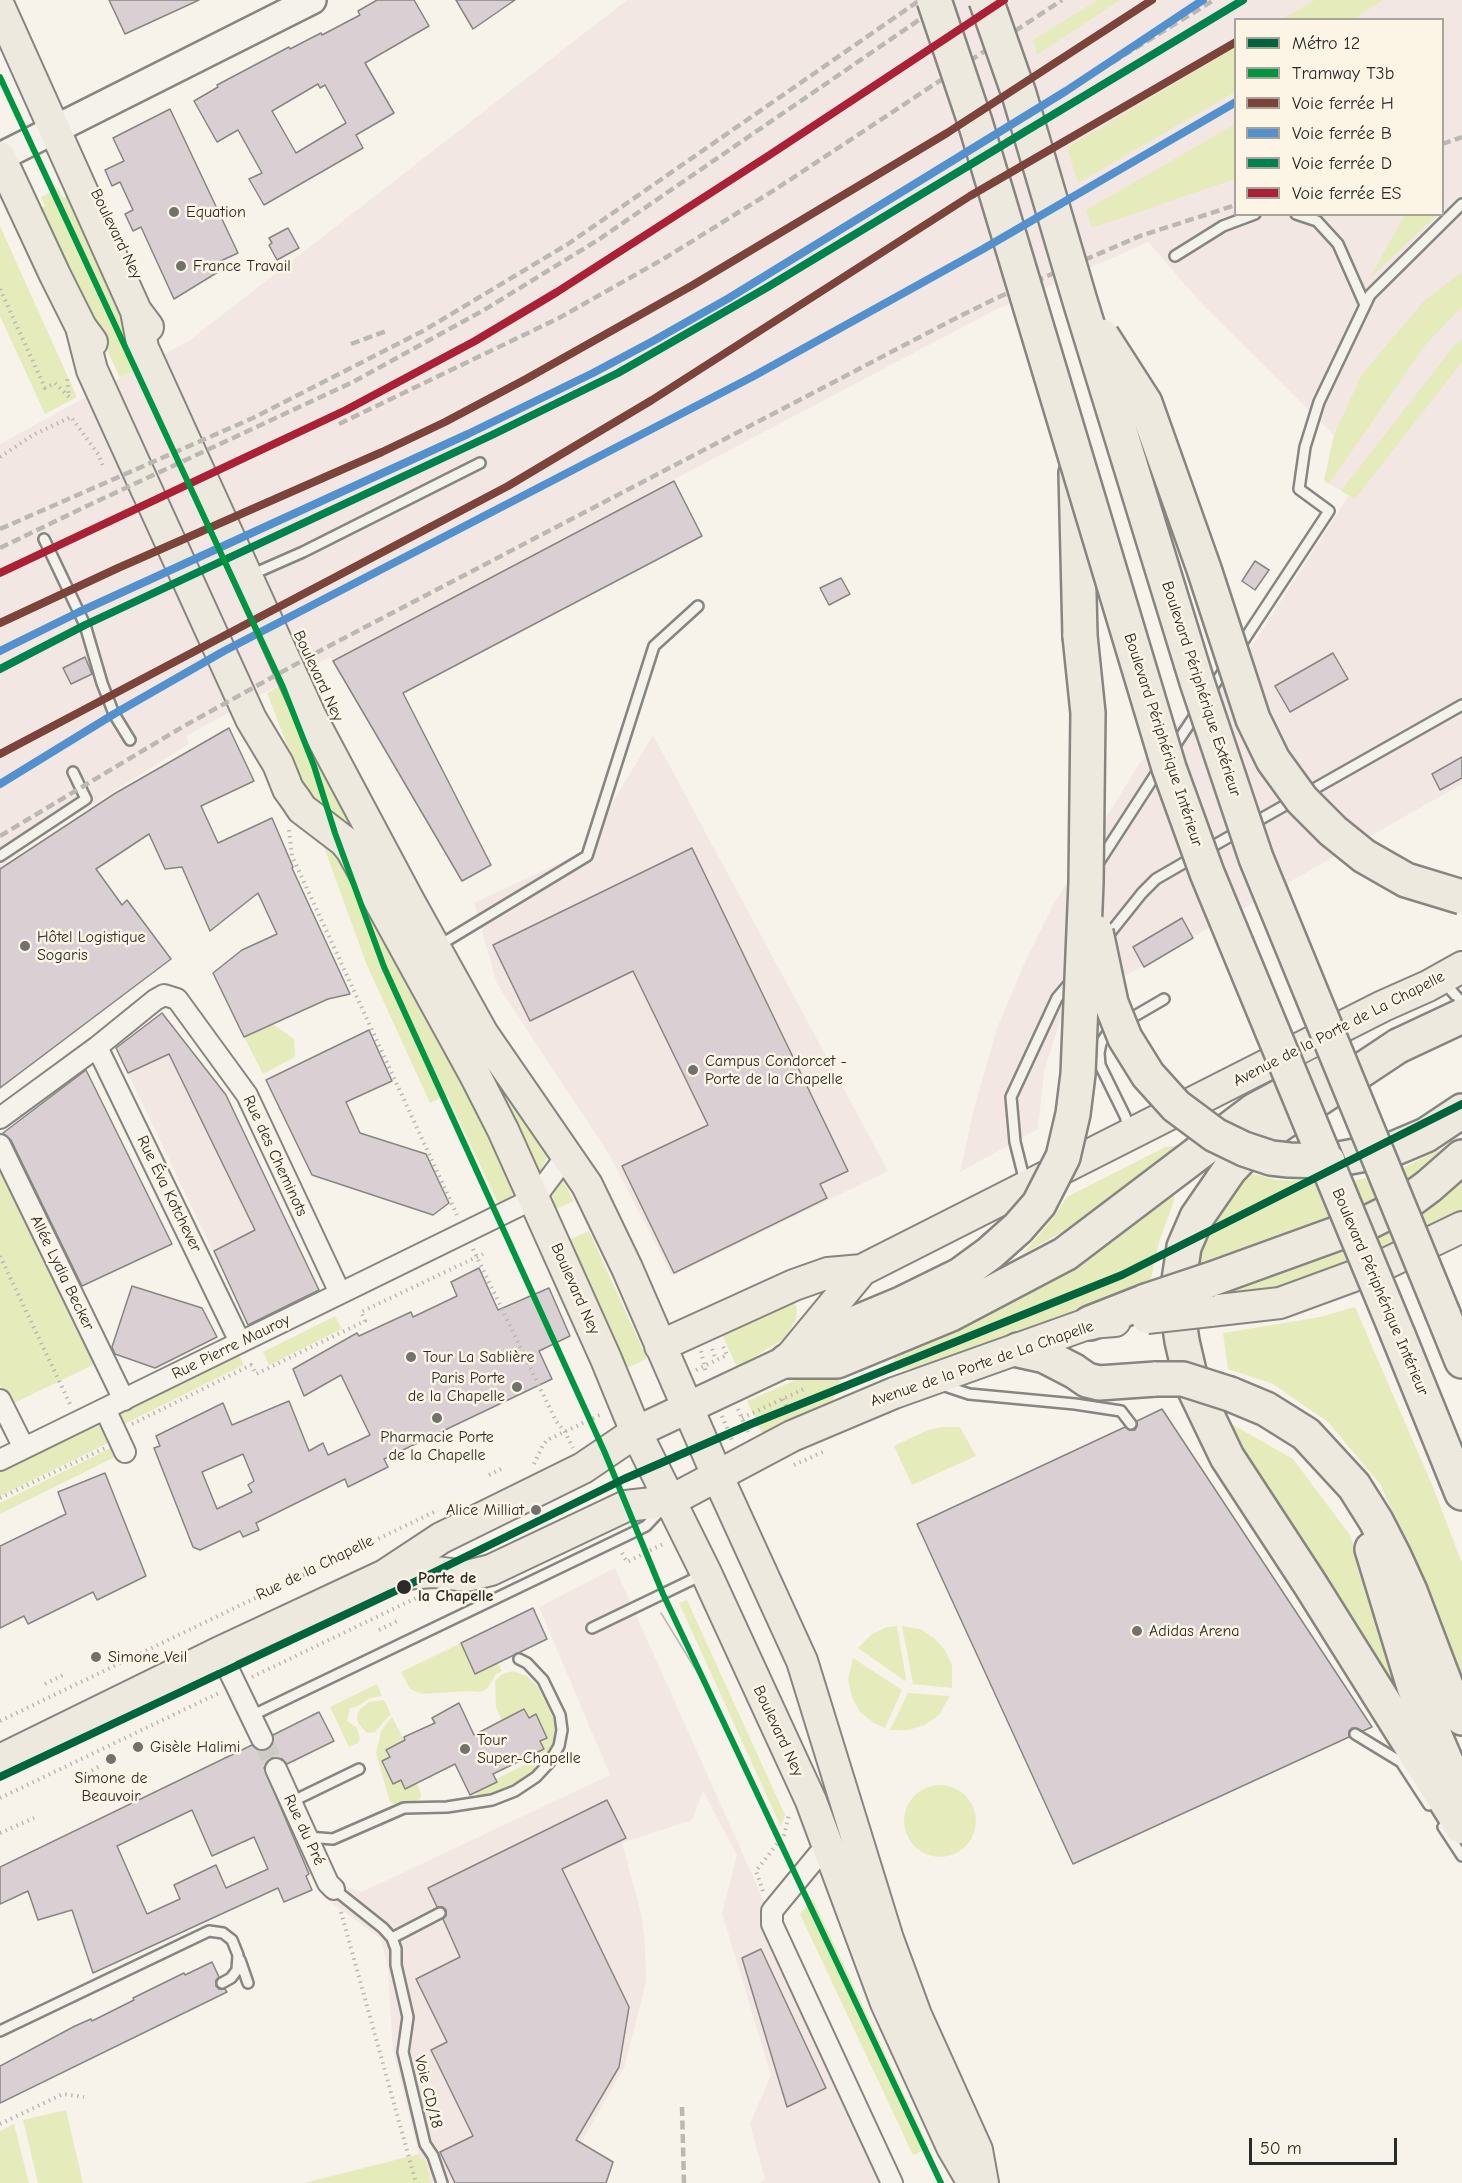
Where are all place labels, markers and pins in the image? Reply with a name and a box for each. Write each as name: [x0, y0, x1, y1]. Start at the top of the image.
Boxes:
place label: Equation: [186, 202, 246, 222]
marker: Equation: [167, 205, 181, 219]
place label: France Travail: [193, 256, 291, 276]
marker: France Travail: [174, 259, 188, 273]
place label: Hôtel Logistique Sogaris: [37, 927, 145, 965]
marker: Hôtel Logistique Sogaris: [18, 939, 32, 953]
place label: Campus Condorcet - Porte de la Chapelle: [705, 1051, 847, 1089]
marker: Campus Condorcet - Porte de la Chapelle: [686, 1063, 700, 1077]
place label: Tour La Sablière: [423, 1347, 534, 1367]
marker: Tour La Sablière: [404, 1350, 418, 1364]
place label: Paris Porte de la Chapelle: [408, 1368, 505, 1406]
marker: Paris Porte de la Chapelle: [510, 1380, 524, 1394]
marker: Pharmacie Porte de la Chapelle: [430, 1411, 444, 1425]
place label: Pharmacie Porte de la Chapelle: [380, 1427, 494, 1465]
place label: Alice Milliat: [446, 1500, 524, 1520]
marker: Alice Milliat: [529, 1503, 543, 1517]
place label: Porte de la Chapelle: [418, 1568, 493, 1606]
marker: Porte de la Chapelle: [395, 1578, 413, 1596]
place label: Adidas Arena: [1149, 1621, 1240, 1641]
marker: Adidas Arena: [1130, 1624, 1144, 1638]
place label: Simone Veil: [108, 1647, 187, 1667]
marker: Simone Veil: [89, 1650, 103, 1664]
place label: Tour Super-Chapelle: [477, 1730, 581, 1768]
place label: Gisèle Halimi: [150, 1737, 240, 1757]
marker: Gisèle Halimi: [131, 1740, 145, 1754]
marker: Tour Super-Chapelle: [458, 1742, 472, 1756]
marker: Simone de Beauvoir: [104, 1752, 118, 1766]
place label: Simone de Beauvoir: [75, 1768, 147, 1806]

